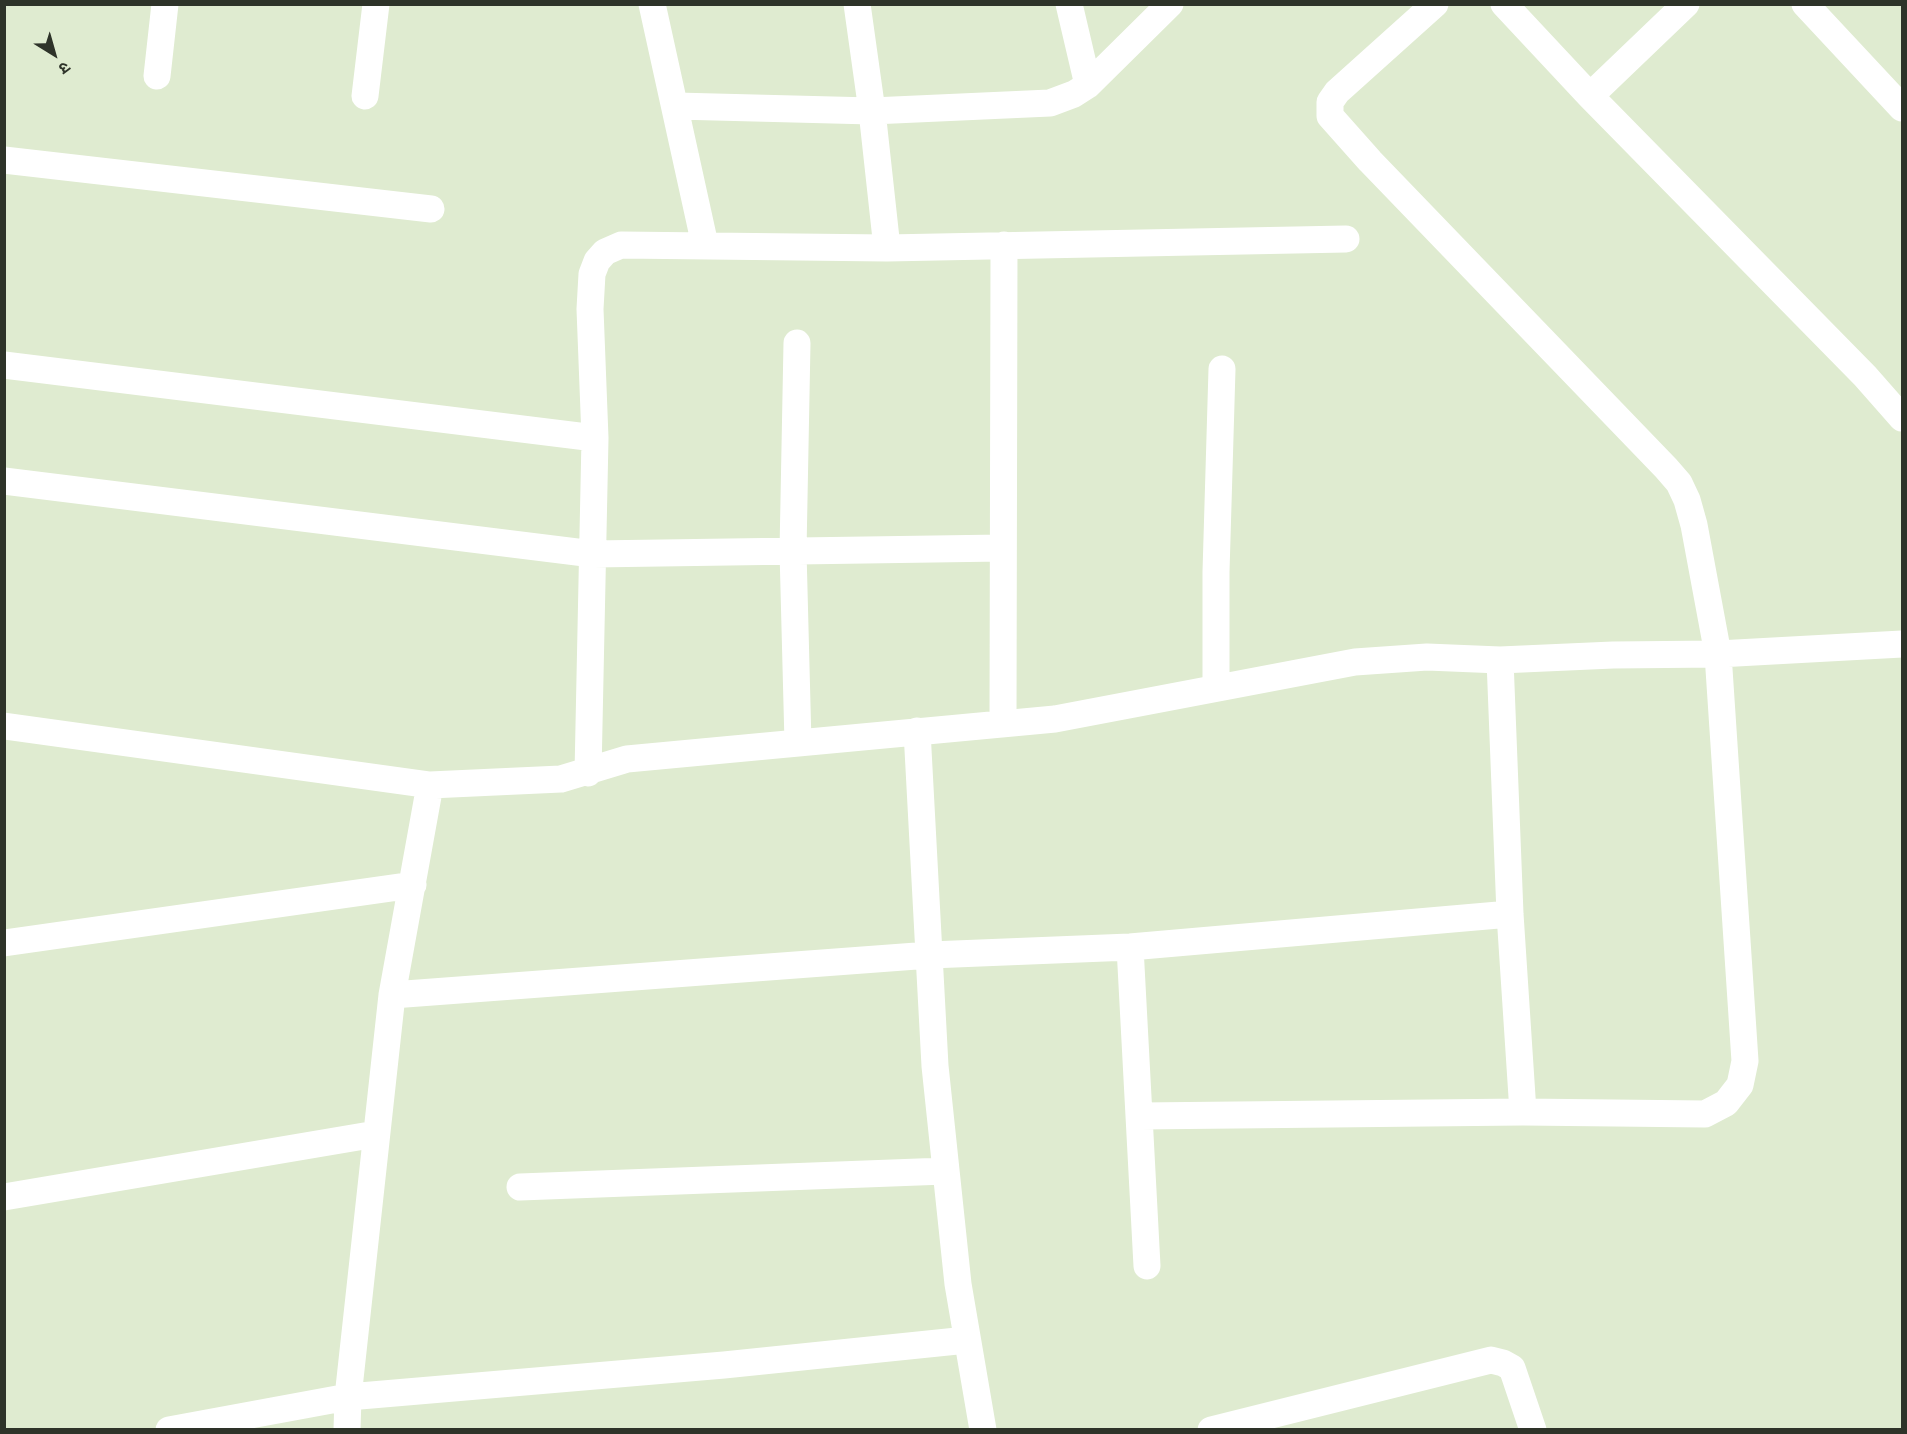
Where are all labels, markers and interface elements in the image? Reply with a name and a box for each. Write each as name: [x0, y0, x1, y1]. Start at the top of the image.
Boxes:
north arrow: [24, 24, 84, 84]
text: उ: [56, 58, 74, 78]

